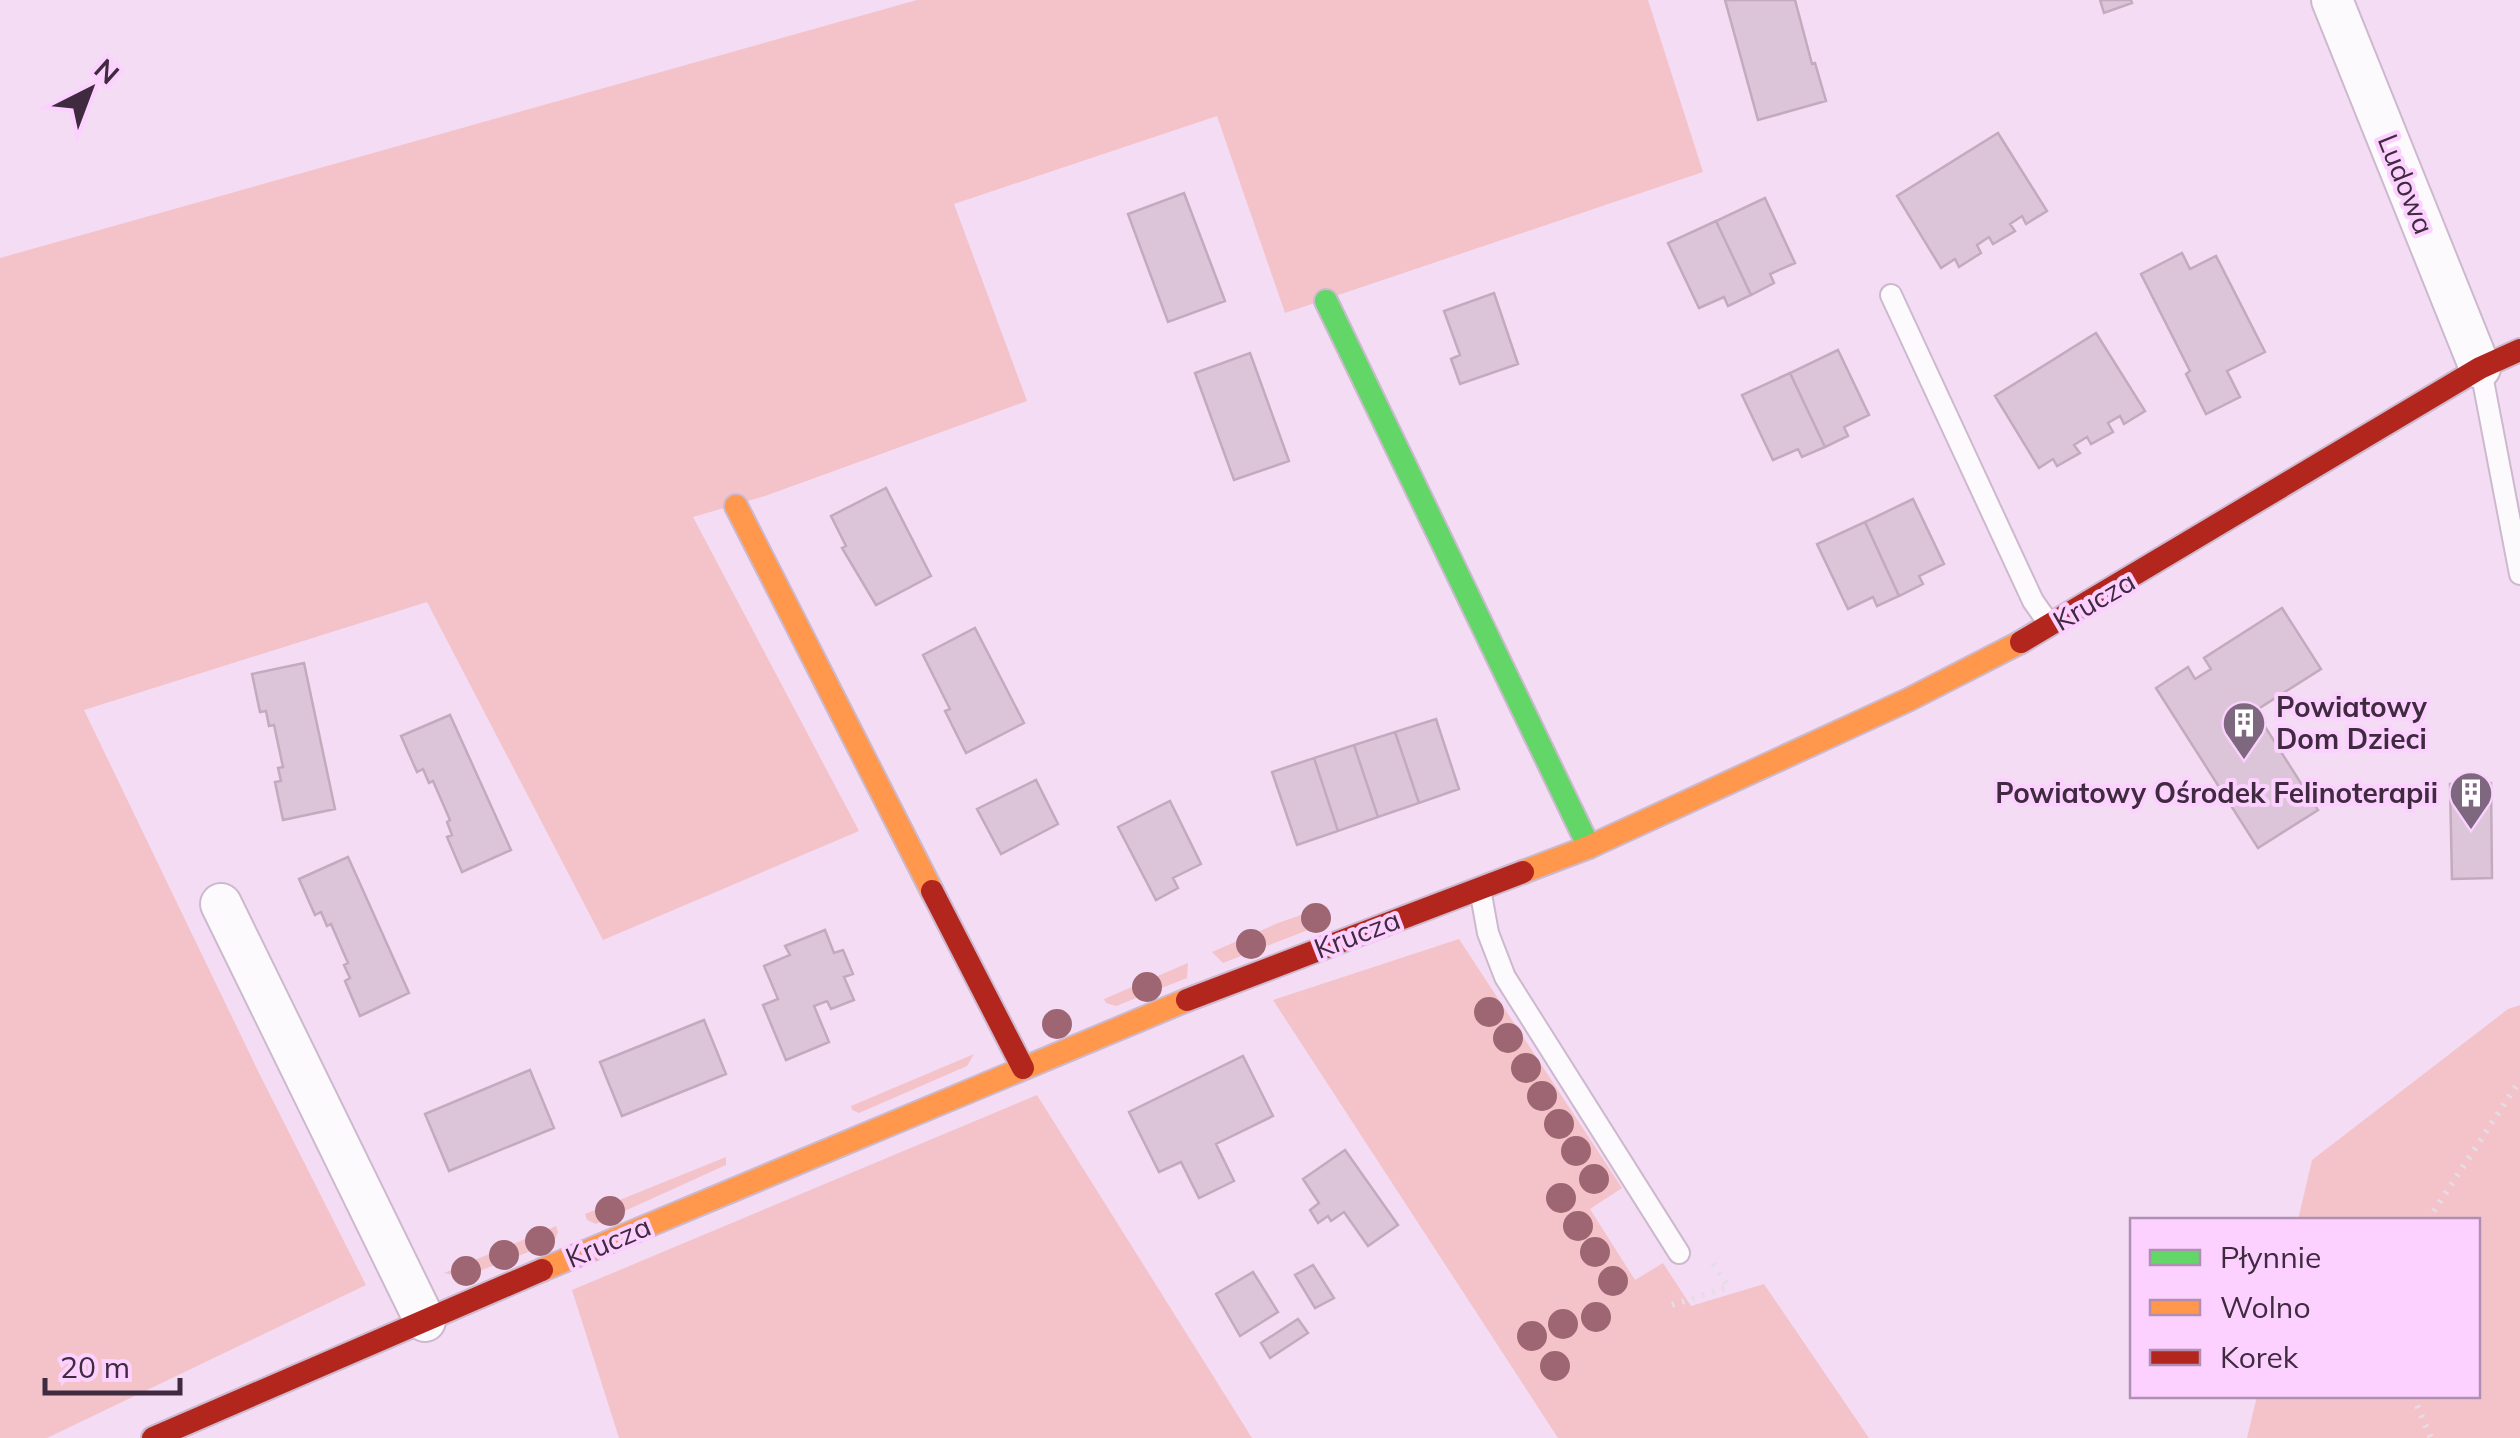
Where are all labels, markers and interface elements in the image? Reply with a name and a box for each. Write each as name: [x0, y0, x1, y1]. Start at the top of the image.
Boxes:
north arrow: [40, 40, 140, 140]
text: N: [87, 51, 127, 91]
street label: Ludowa: [2371, 129, 2442, 239]
street label: Krucza: [2046, 563, 2141, 638]
place label: Powiatowy Dom Dzieci: [2276, 689, 2428, 756]
building icon: Powiatowy Dom Dzieci: [2221, 700, 2267, 761]
building icon: Powiatowy Ośrodek Felinoterapii: [2448, 770, 2494, 831]
place label: Powiatowy Ośrodek Felinoterapii: [1995, 775, 2438, 810]
street label: Krucza: [1309, 901, 1405, 966]
street label: Krucza: [560, 1208, 656, 1275]
legend: [2130, 1218, 2480, 1398]
text: Płynnie: [2220, 1238, 2321, 1276]
text: Wolno: [2220, 1288, 2311, 1326]
scale bar: [45, 1333, 180, 1395]
text: Korek: [2220, 1338, 2299, 1376]
text: 20 m: [60, 1348, 130, 1386]

